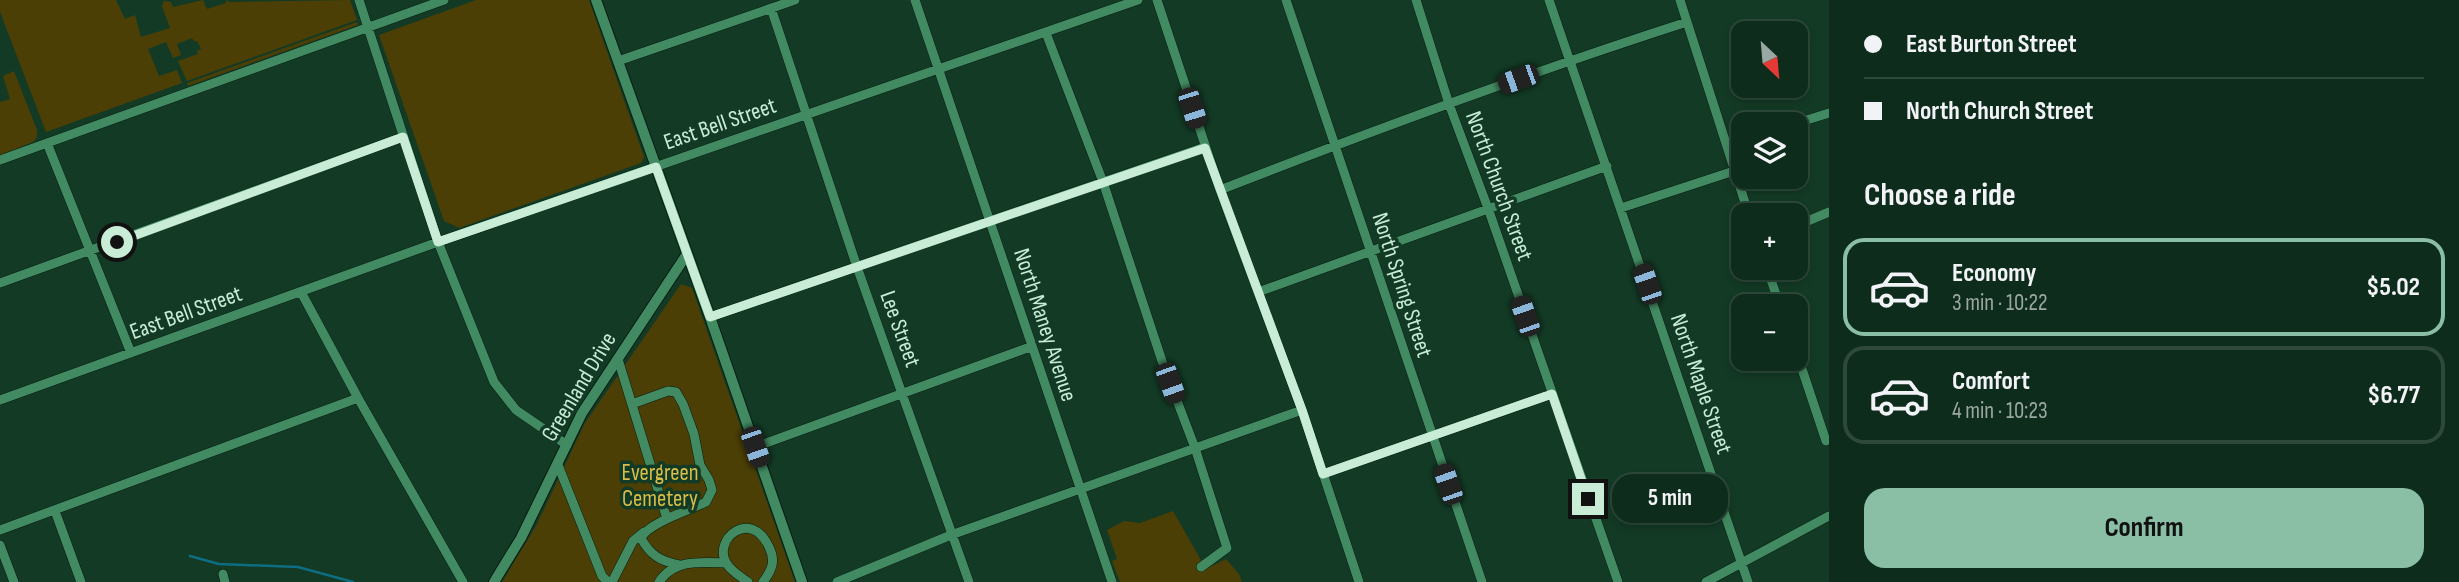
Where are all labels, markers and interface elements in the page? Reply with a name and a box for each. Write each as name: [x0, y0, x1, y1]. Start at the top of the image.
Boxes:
north arrow: [1731, 21, 1808, 98]
map controls: [1731, 21, 1808, 371]
text: East Burton Street: [1906, 29, 2077, 60]
car: [1495, 62, 1542, 96]
car: [1176, 85, 1209, 131]
street label: East Bell Street: [660, 92, 780, 156]
text: North Church Street: [1906, 96, 2093, 127]
street label: North Church Street: [1459, 108, 1539, 264]
button: layers: [1731, 112, 1808, 189]
text: Choose a ride: [1864, 176, 2016, 215]
button: +: [1731, 203, 1808, 280]
street label: North Spring Street: [1365, 209, 1439, 361]
route start: [101, 226, 133, 258]
street label: North Maney Avenue: [1007, 245, 1083, 405]
icon: car: [1868, 256, 1931, 319]
text: Economy: [1952, 258, 2036, 289]
car: [1631, 261, 1664, 307]
text: $5.02: [2366, 272, 2420, 303]
street label: East Bell Street: [126, 280, 246, 346]
street label: Lee Street: [873, 287, 927, 371]
text: 3 min · 10:22: [1952, 289, 2047, 317]
car: [1509, 293, 1542, 339]
button: −: [1731, 294, 1808, 371]
street label: North Maple Street: [1664, 310, 1738, 458]
street label: Greenland Drive: [535, 327, 623, 447]
car: [1153, 360, 1188, 406]
icon: car: [1868, 364, 1931, 427]
text: Comfort: [1952, 366, 2030, 397]
text: $6.77: [2367, 380, 2420, 411]
text: 4 min · 10:23: [1952, 397, 2048, 425]
car: [739, 424, 772, 470]
park label: Evergreen Cemetery: [621, 459, 699, 513]
car: [1432, 461, 1465, 507]
callout: 5 min: [1612, 475, 1728, 524]
route end: [1572, 483, 1604, 515]
text: 5 min: [1648, 484, 1692, 512]
button: Confirm: [1864, 488, 2424, 568]

